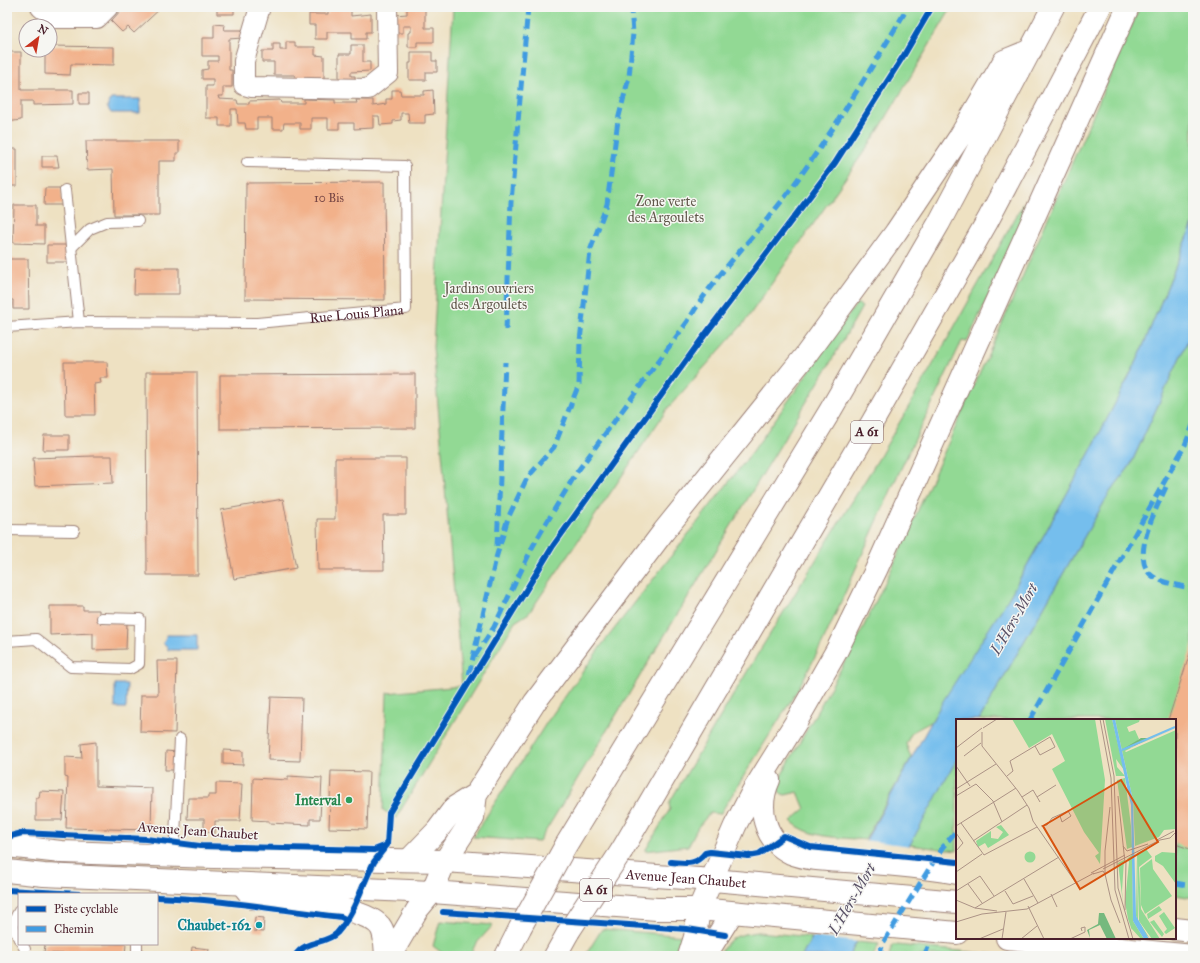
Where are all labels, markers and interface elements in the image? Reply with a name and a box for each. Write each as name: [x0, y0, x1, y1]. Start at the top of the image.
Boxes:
north arrow: [18, 18, 58, 58]
text: N: [36, 22, 51, 38]
house number: 10 Bis: [314, 191, 344, 205]
park label: Zone verte des Argoulets: [628, 193, 704, 226]
park label: Jardins ouvriers des Argoulets: [442, 280, 534, 313]
street label: Rue Louis Plana: [309, 301, 404, 327]
road number: A 61: [851, 421, 883, 443]
water label: L'Hers-Mort: [986, 579, 1042, 659]
inset map: [956, 719, 1176, 939]
place label: Interval: [295, 792, 342, 809]
marker: Interval: [344, 795, 354, 805]
street label: Avenue Jean Chaubet: [136, 818, 259, 845]
water label: L'Hers-Mort: [824, 859, 880, 939]
street label: Avenue Jean Chaubet: [624, 865, 747, 891]
road number: A 61: [580, 879, 612, 901]
legend: [18, 893, 158, 945]
text: Piste cyclable: [54, 902, 118, 916]
place label: Chaubet-162: [177, 917, 252, 934]
marker: Chaubet-162: [254, 920, 264, 930]
text: Chemin: [54, 922, 94, 936]

